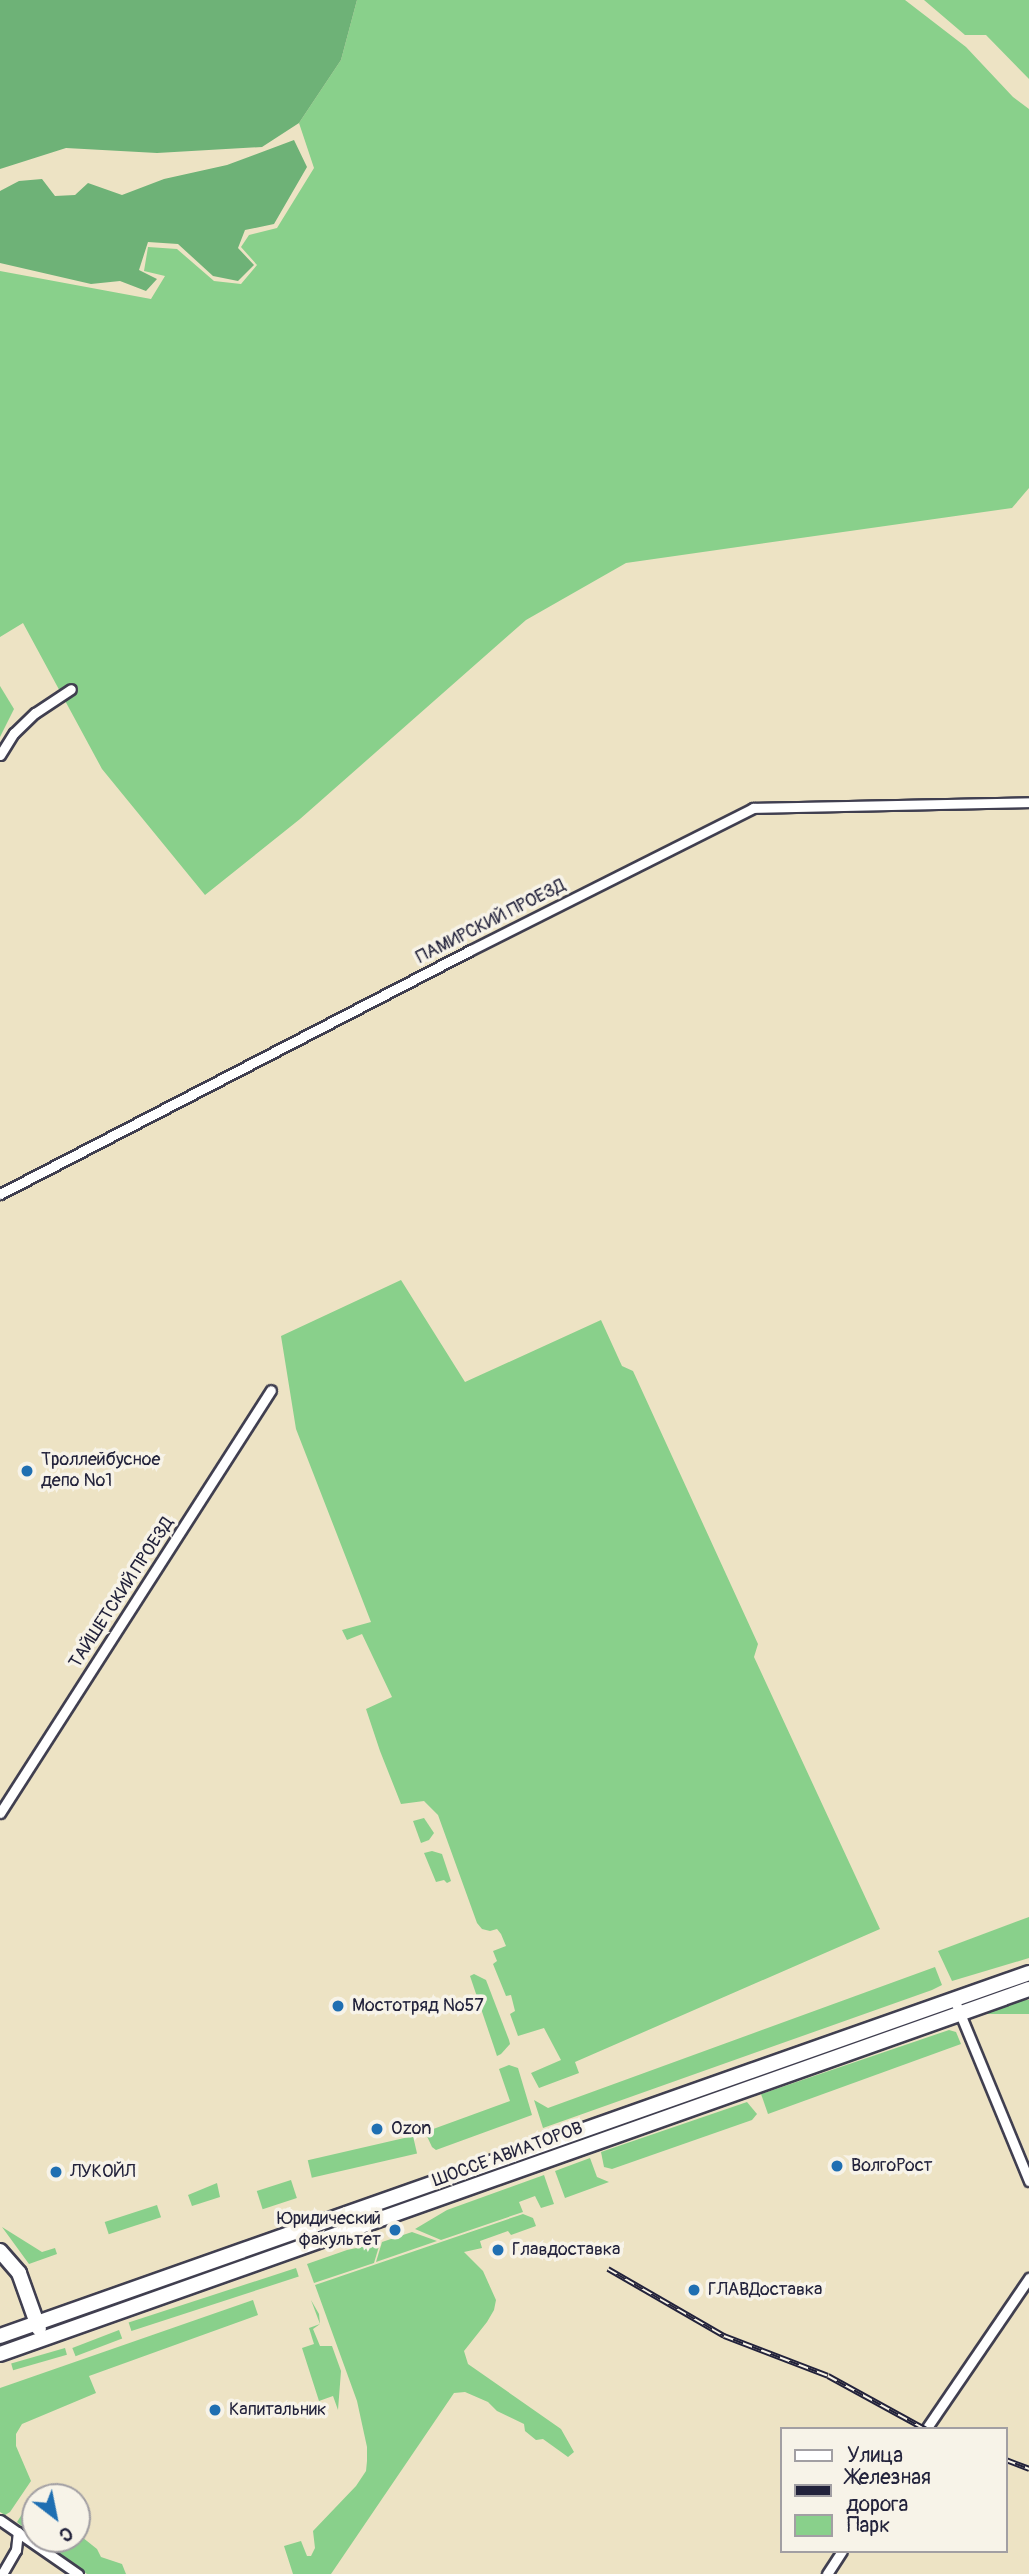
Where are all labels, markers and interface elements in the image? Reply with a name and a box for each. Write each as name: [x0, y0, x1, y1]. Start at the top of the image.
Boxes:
street label: ПАМИРСКИЙ ПРОЕЗД: [413, 875, 569, 969]
place label: Троллейбусное депо №1: [41, 1450, 160, 1492]
marker: Троллейбусное депо №1: [19, 1463, 35, 1479]
street label: ТАЙШЕТСКИЙ ПРОЕЗД: [65, 1513, 179, 1673]
place label: Мостотряд №57: [352, 1995, 484, 2017]
marker: Мостотряд №57: [330, 1998, 346, 2014]
place label: Ozon: [391, 2118, 431, 2140]
street label: ШОССЕ АВИАТОРОВ: [430, 2118, 586, 2192]
marker: Ozon: [369, 2121, 385, 2137]
place label: ВолгоРост: [851, 2155, 933, 2177]
marker: ВолгоРост: [829, 2158, 845, 2174]
place label: ЛУКОЙЛ: [70, 2161, 135, 2183]
marker: ЛУКОЙЛ: [48, 2164, 64, 2180]
place label: Юридический факультет: [277, 2209, 381, 2252]
marker: Юридический факультет: [387, 2222, 403, 2238]
place label: Главдоставка: [512, 2239, 620, 2261]
marker: Главдоставка: [490, 2242, 506, 2258]
place label: ГЛАВДоставка: [708, 2279, 822, 2301]
marker: ГЛАВДоставка: [686, 2282, 702, 2298]
place label: Капитальник: [229, 2399, 326, 2421]
marker: Капитальник: [207, 2402, 223, 2418]
legend: [780, 2427, 1008, 2553]
text: Улица: [847, 2442, 903, 2469]
text: Железная дорога: [846, 2464, 931, 2518]
north arrow: [21, 2483, 91, 2553]
text: Парк: [847, 2512, 890, 2539]
text: С: [55, 2521, 77, 2547]

